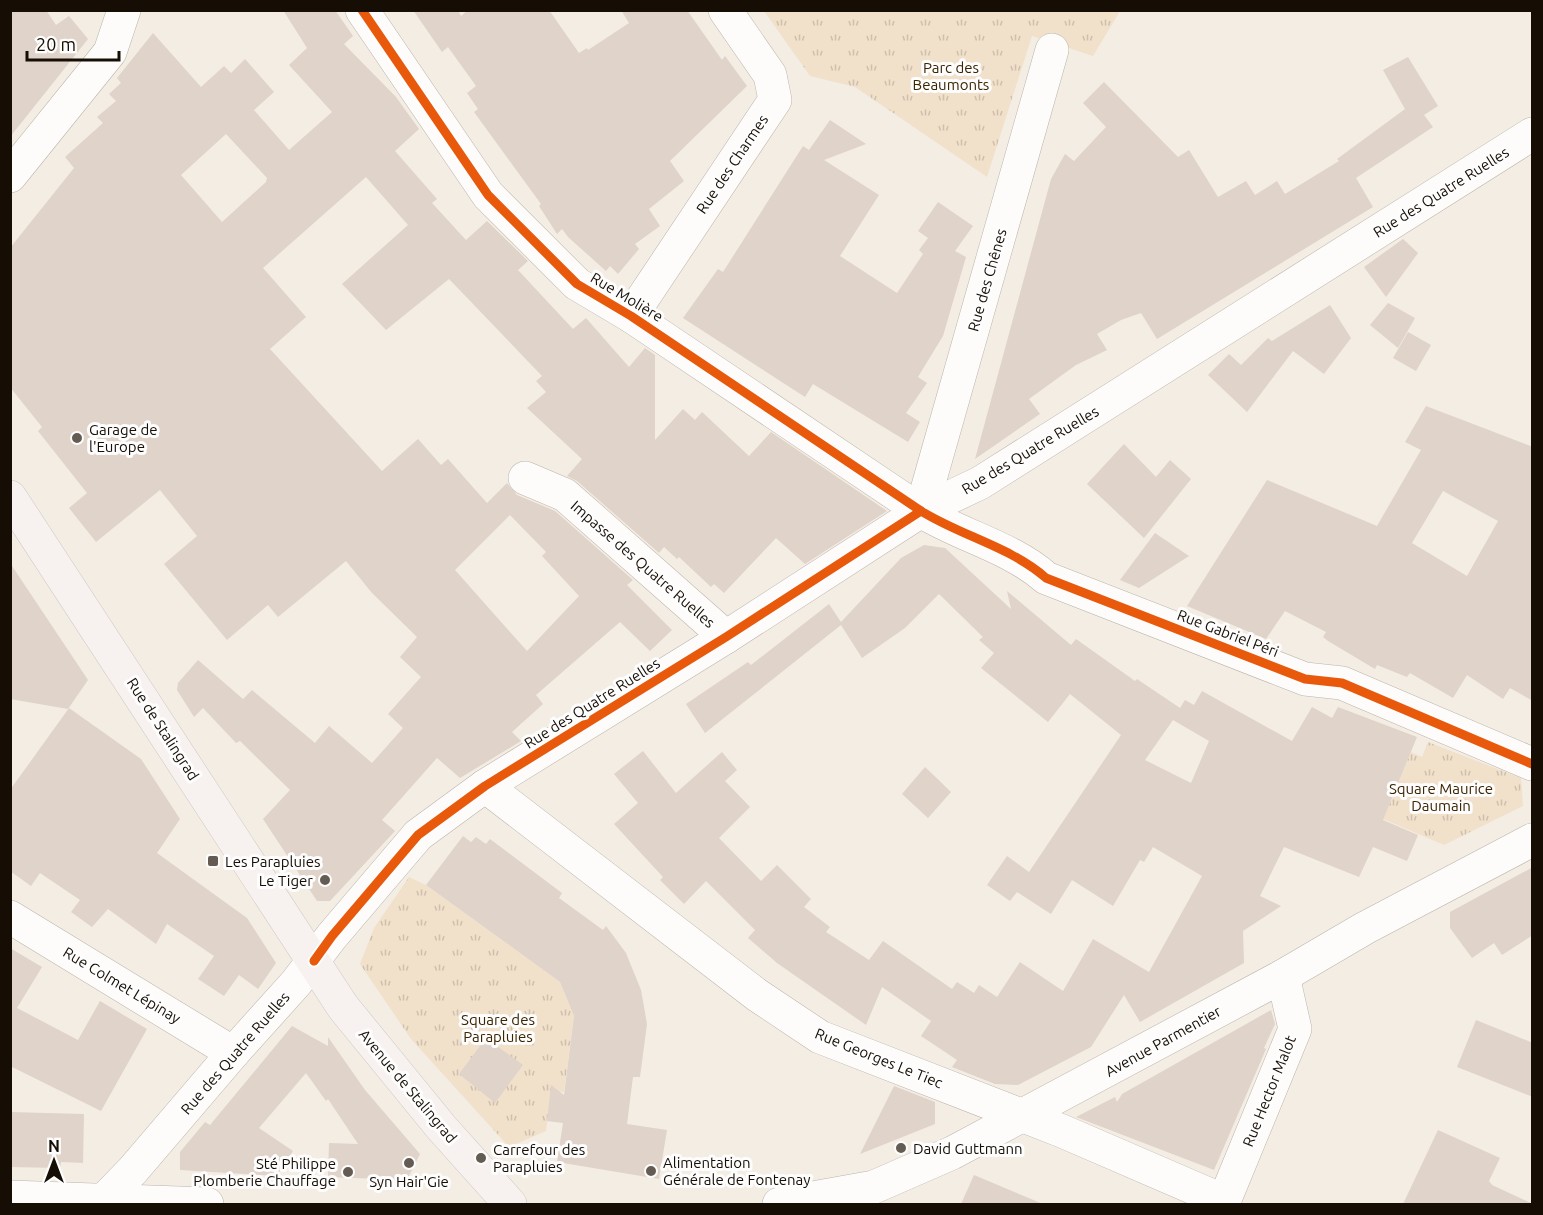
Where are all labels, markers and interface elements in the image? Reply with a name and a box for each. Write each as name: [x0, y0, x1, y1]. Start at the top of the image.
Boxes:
scale bar: [27, 24, 118, 62]
text: 20 m: [36, 34, 76, 54]
park label: Parc des Beaumonts: [913, 59, 989, 93]
street label: Rue des Charmes: [693, 111, 771, 217]
street label: Rue des Quatre Ruelles: [1370, 143, 1512, 241]
street label: Rue des Chênes: [964, 227, 1010, 333]
street label: Rue Molière: [588, 269, 666, 325]
street label: Rue des Quatre Ruelles: [958, 402, 1102, 498]
place label: Garage de l'Europe: [89, 421, 157, 455]
marker: Garage de l'Europe: [70, 431, 84, 445]
street label: Impasse des Quatre Ruelles: [568, 497, 718, 631]
street label: Rue Gabriel Péri: [1175, 606, 1281, 660]
street label: Rue des Quatre Ruelles: [521, 654, 663, 752]
street label: Rue de Stalingrad: [124, 675, 202, 783]
park label: Square Maurice Daumain: [1389, 780, 1493, 814]
place label: Les Parapluies: [225, 853, 321, 870]
marker: Les Parapluies: [206, 854, 220, 868]
place label: Le Tiger: [259, 872, 313, 889]
marker: Le Tiger: [318, 873, 332, 887]
street label: Rue Colmet Lépinay: [60, 943, 184, 1027]
street label: Rue des Quatre Ruelles: [177, 988, 293, 1118]
street label: Avenue Parmentier: [1102, 1002, 1224, 1080]
park label: Square des Parapluies: [461, 1011, 535, 1045]
street label: Rue Georges Le Tiec: [813, 1025, 945, 1091]
street label: Avenue de Stalingrad: [356, 1026, 460, 1146]
street label: Rue Hector Malot: [1239, 1033, 1299, 1149]
north arrow: [24, 1131, 84, 1191]
text: N: [48, 1137, 60, 1155]
place label: David Guttmann: [913, 1140, 1023, 1157]
place label: Carrefour des Parapluies: [493, 1141, 585, 1175]
marker: David Guttmann: [894, 1141, 908, 1155]
marker: Carrefour des Parapluies: [474, 1151, 488, 1165]
place label: Alimentation Générale de Fontenay: [663, 1154, 810, 1188]
place label: Sté Philippe Plomberie Chauffage: [193, 1155, 336, 1189]
marker: Syn Hair'Gie: [402, 1156, 416, 1170]
marker: Alimentation Générale de Fontenay: [644, 1164, 658, 1178]
marker: Sté Philippe Plomberie Chauffage: [341, 1165, 355, 1179]
place label: Syn Hair'Gie: [369, 1173, 449, 1190]

